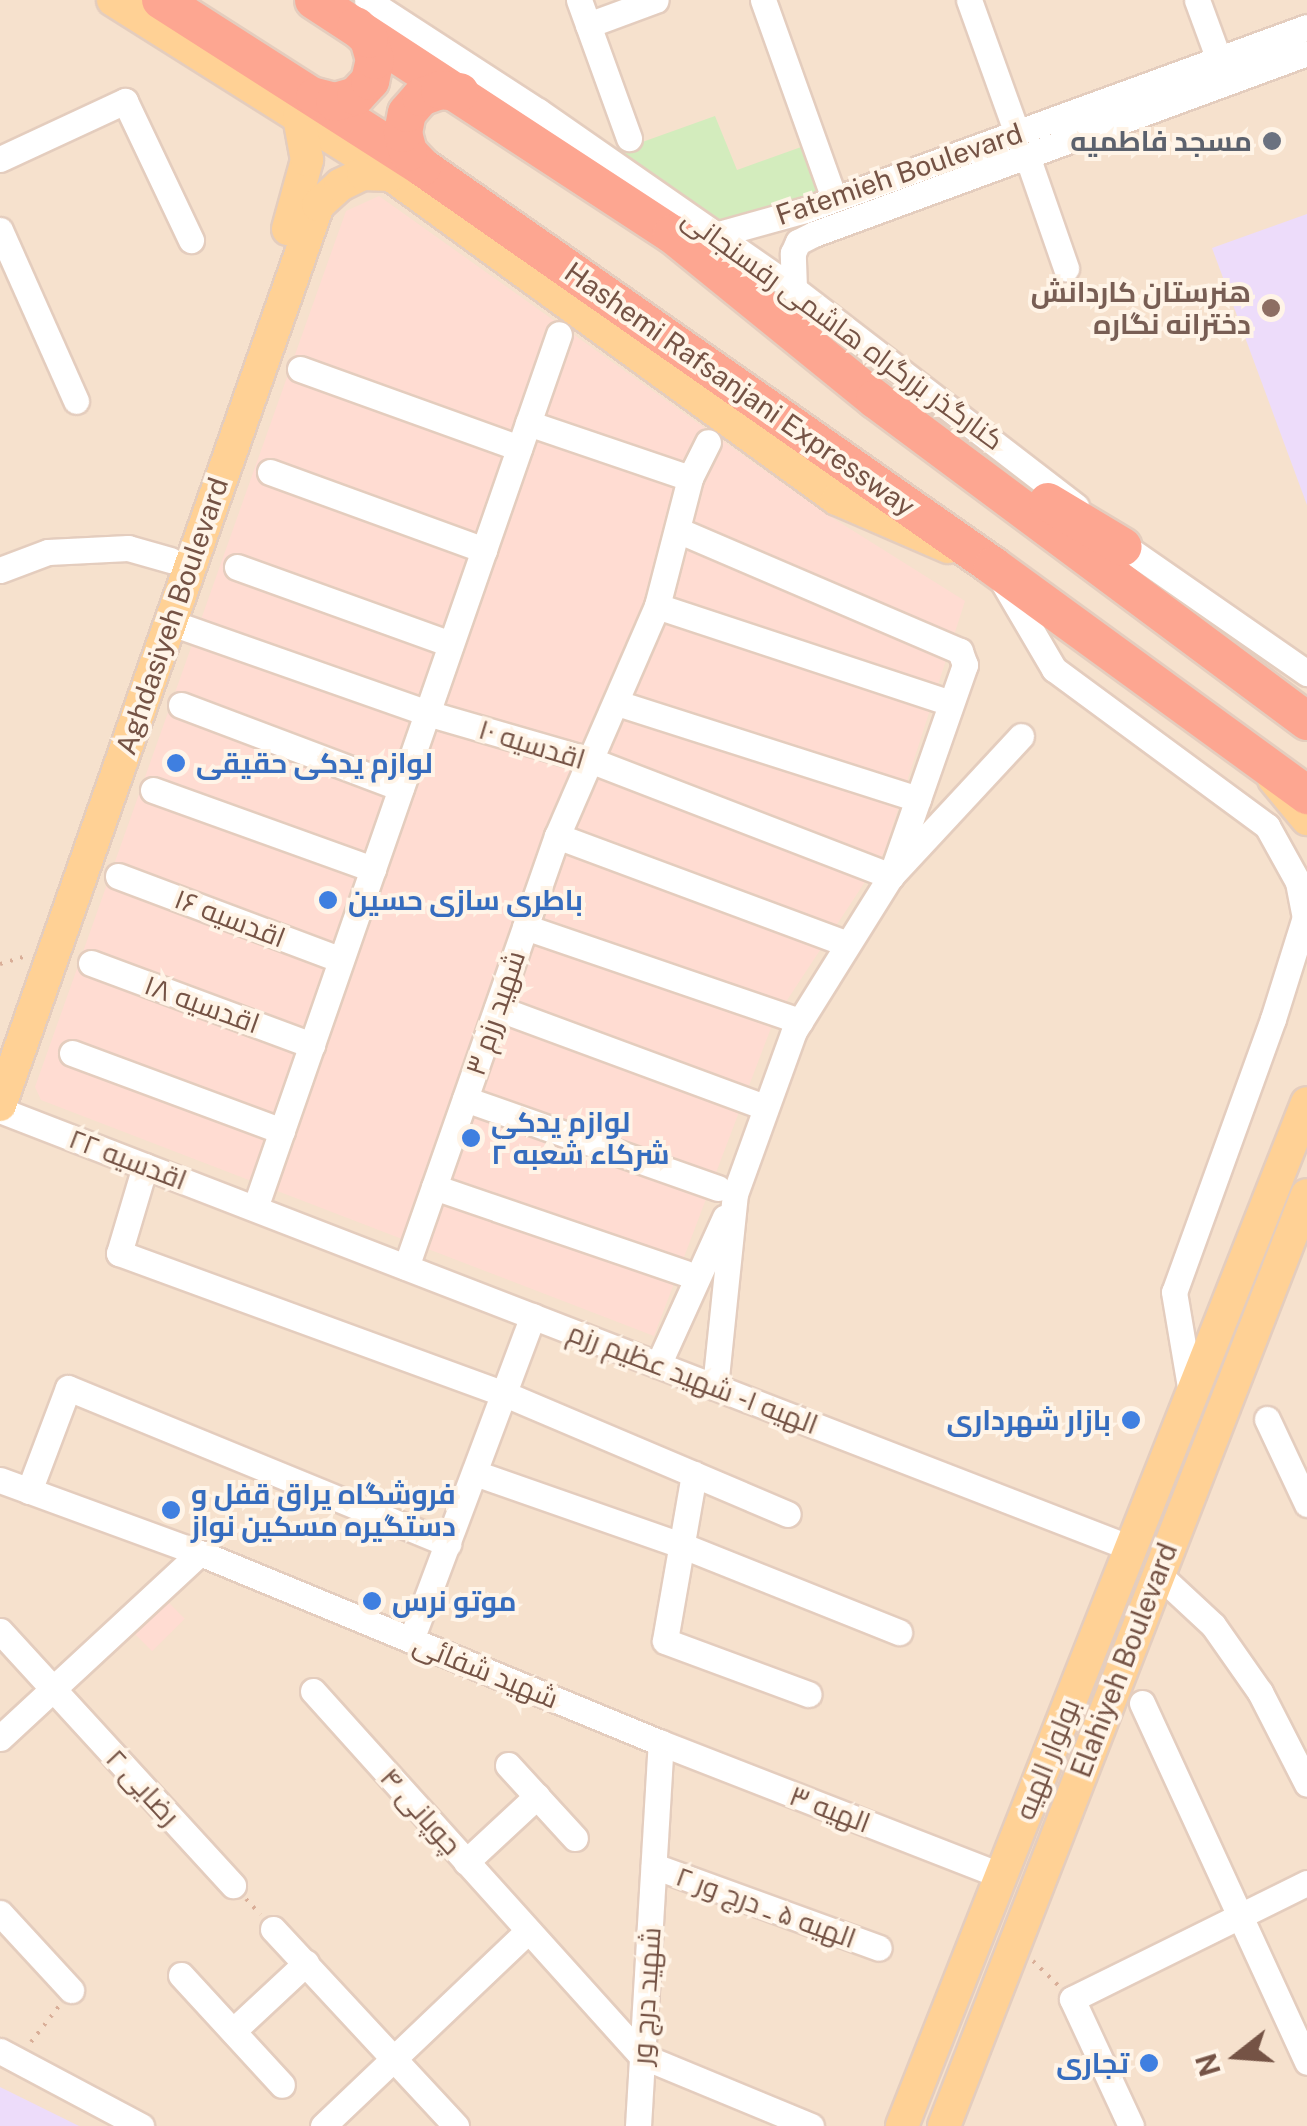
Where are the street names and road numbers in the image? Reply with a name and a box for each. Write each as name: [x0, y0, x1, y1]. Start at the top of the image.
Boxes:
street label: Fatemieh Boulevard: [771, 116, 1027, 232]
street label: کنارگذر بزرگراه هاشمی رفسنجانی: [676, 201, 1010, 457]
street label: Hashemi Rafsanjani Expressway: [558, 255, 922, 523]
street label: Aghdasiyeh Boulevard: [109, 473, 235, 759]
street label: اقدسیه ۱۰: [475, 712, 589, 776]
street label: اقدسیه ۱۶: [170, 882, 290, 954]
street label: شهید رزم ۳: [458, 946, 532, 1080]
street label: اقدسیه ۱۸: [140, 968, 264, 1040]
street label: اقدسیه ۲۲: [64, 1121, 192, 1197]
street label: الهیه ۱ - شهید عظیم رزم: [560, 1313, 826, 1443]
street label: Elahiyeh Boulevard: [1064, 1538, 1184, 1782]
street label: شهید شفائی: [409, 1627, 563, 1715]
street label: بولوار الهیه: [1008, 1694, 1086, 1824]
street label: رضایی ۲: [99, 1742, 187, 1832]
street label: چوپانی ۴: [373, 1761, 469, 1861]
street label: الهیه ۳: [785, 1778, 875, 1840]
street label: الهیه ۵ ـ درج ور ۲: [671, 1859, 861, 1955]
street label: شهید درج ور: [624, 1926, 668, 2066]

